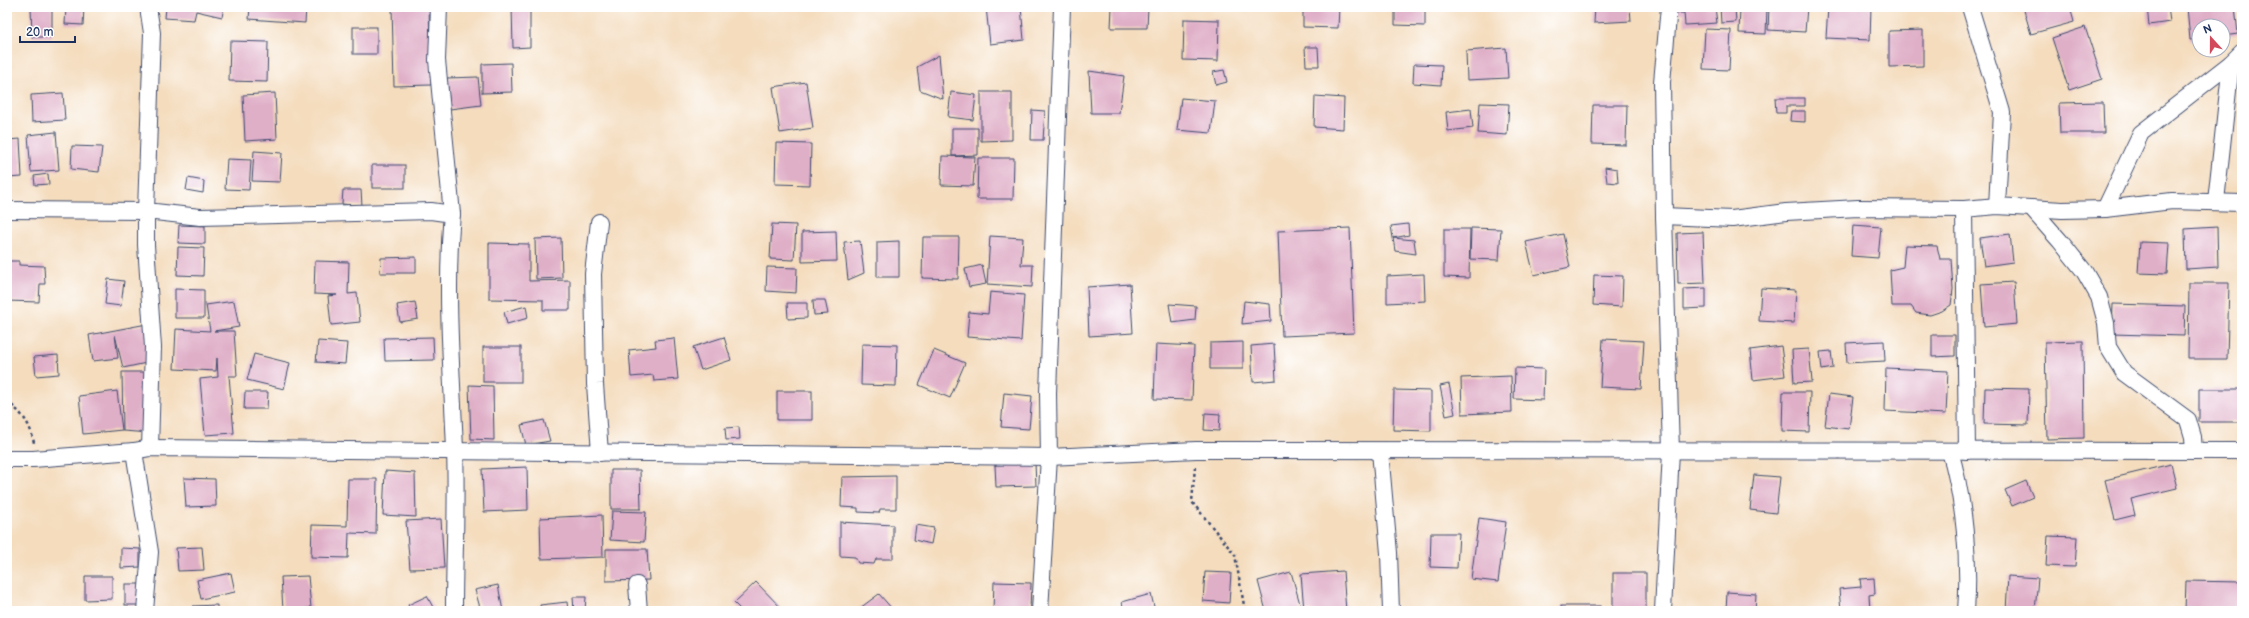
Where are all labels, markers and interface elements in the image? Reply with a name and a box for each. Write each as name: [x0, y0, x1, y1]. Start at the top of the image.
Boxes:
scale bar: [20, 18, 75, 44]
north arrow: [2191, 18, 2231, 58]
text: N: [2201, 22, 2214, 37]
text: 20 m: [26, 25, 53, 40]

